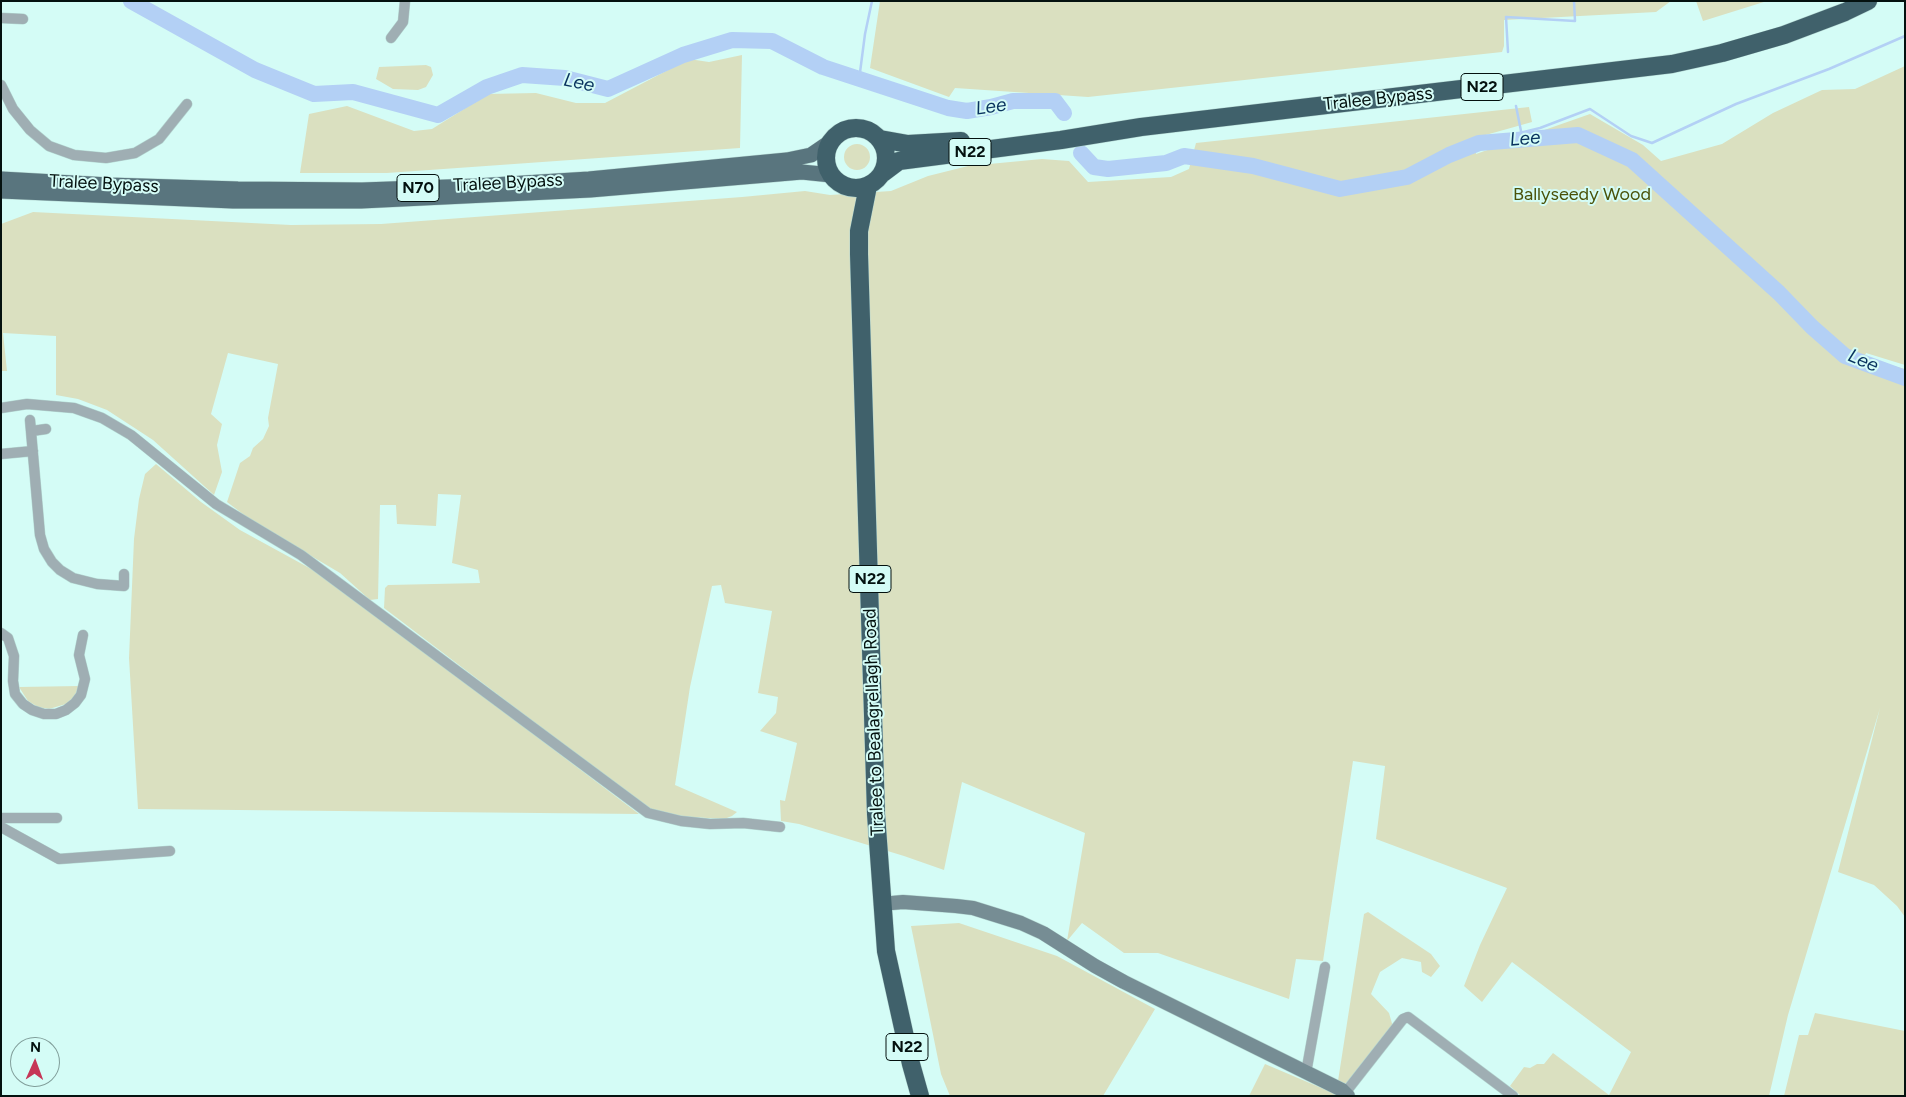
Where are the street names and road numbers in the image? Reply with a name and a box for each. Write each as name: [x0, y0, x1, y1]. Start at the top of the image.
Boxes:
road number: N22: [1461, 74, 1503, 100]
street label: Tralee Bypass: [1322, 83, 1434, 115]
road number: N22: [949, 138, 991, 166]
street label: Tralee Bypass: [453, 169, 563, 197]
street label: Tralee Bypass: [49, 170, 159, 198]
road number: N70: [397, 174, 439, 202]
road number: N22: [849, 566, 891, 592]
street label: Tralee to Bealagrellagh Road: [859, 608, 889, 836]
road number: N22: [886, 1034, 928, 1060]

